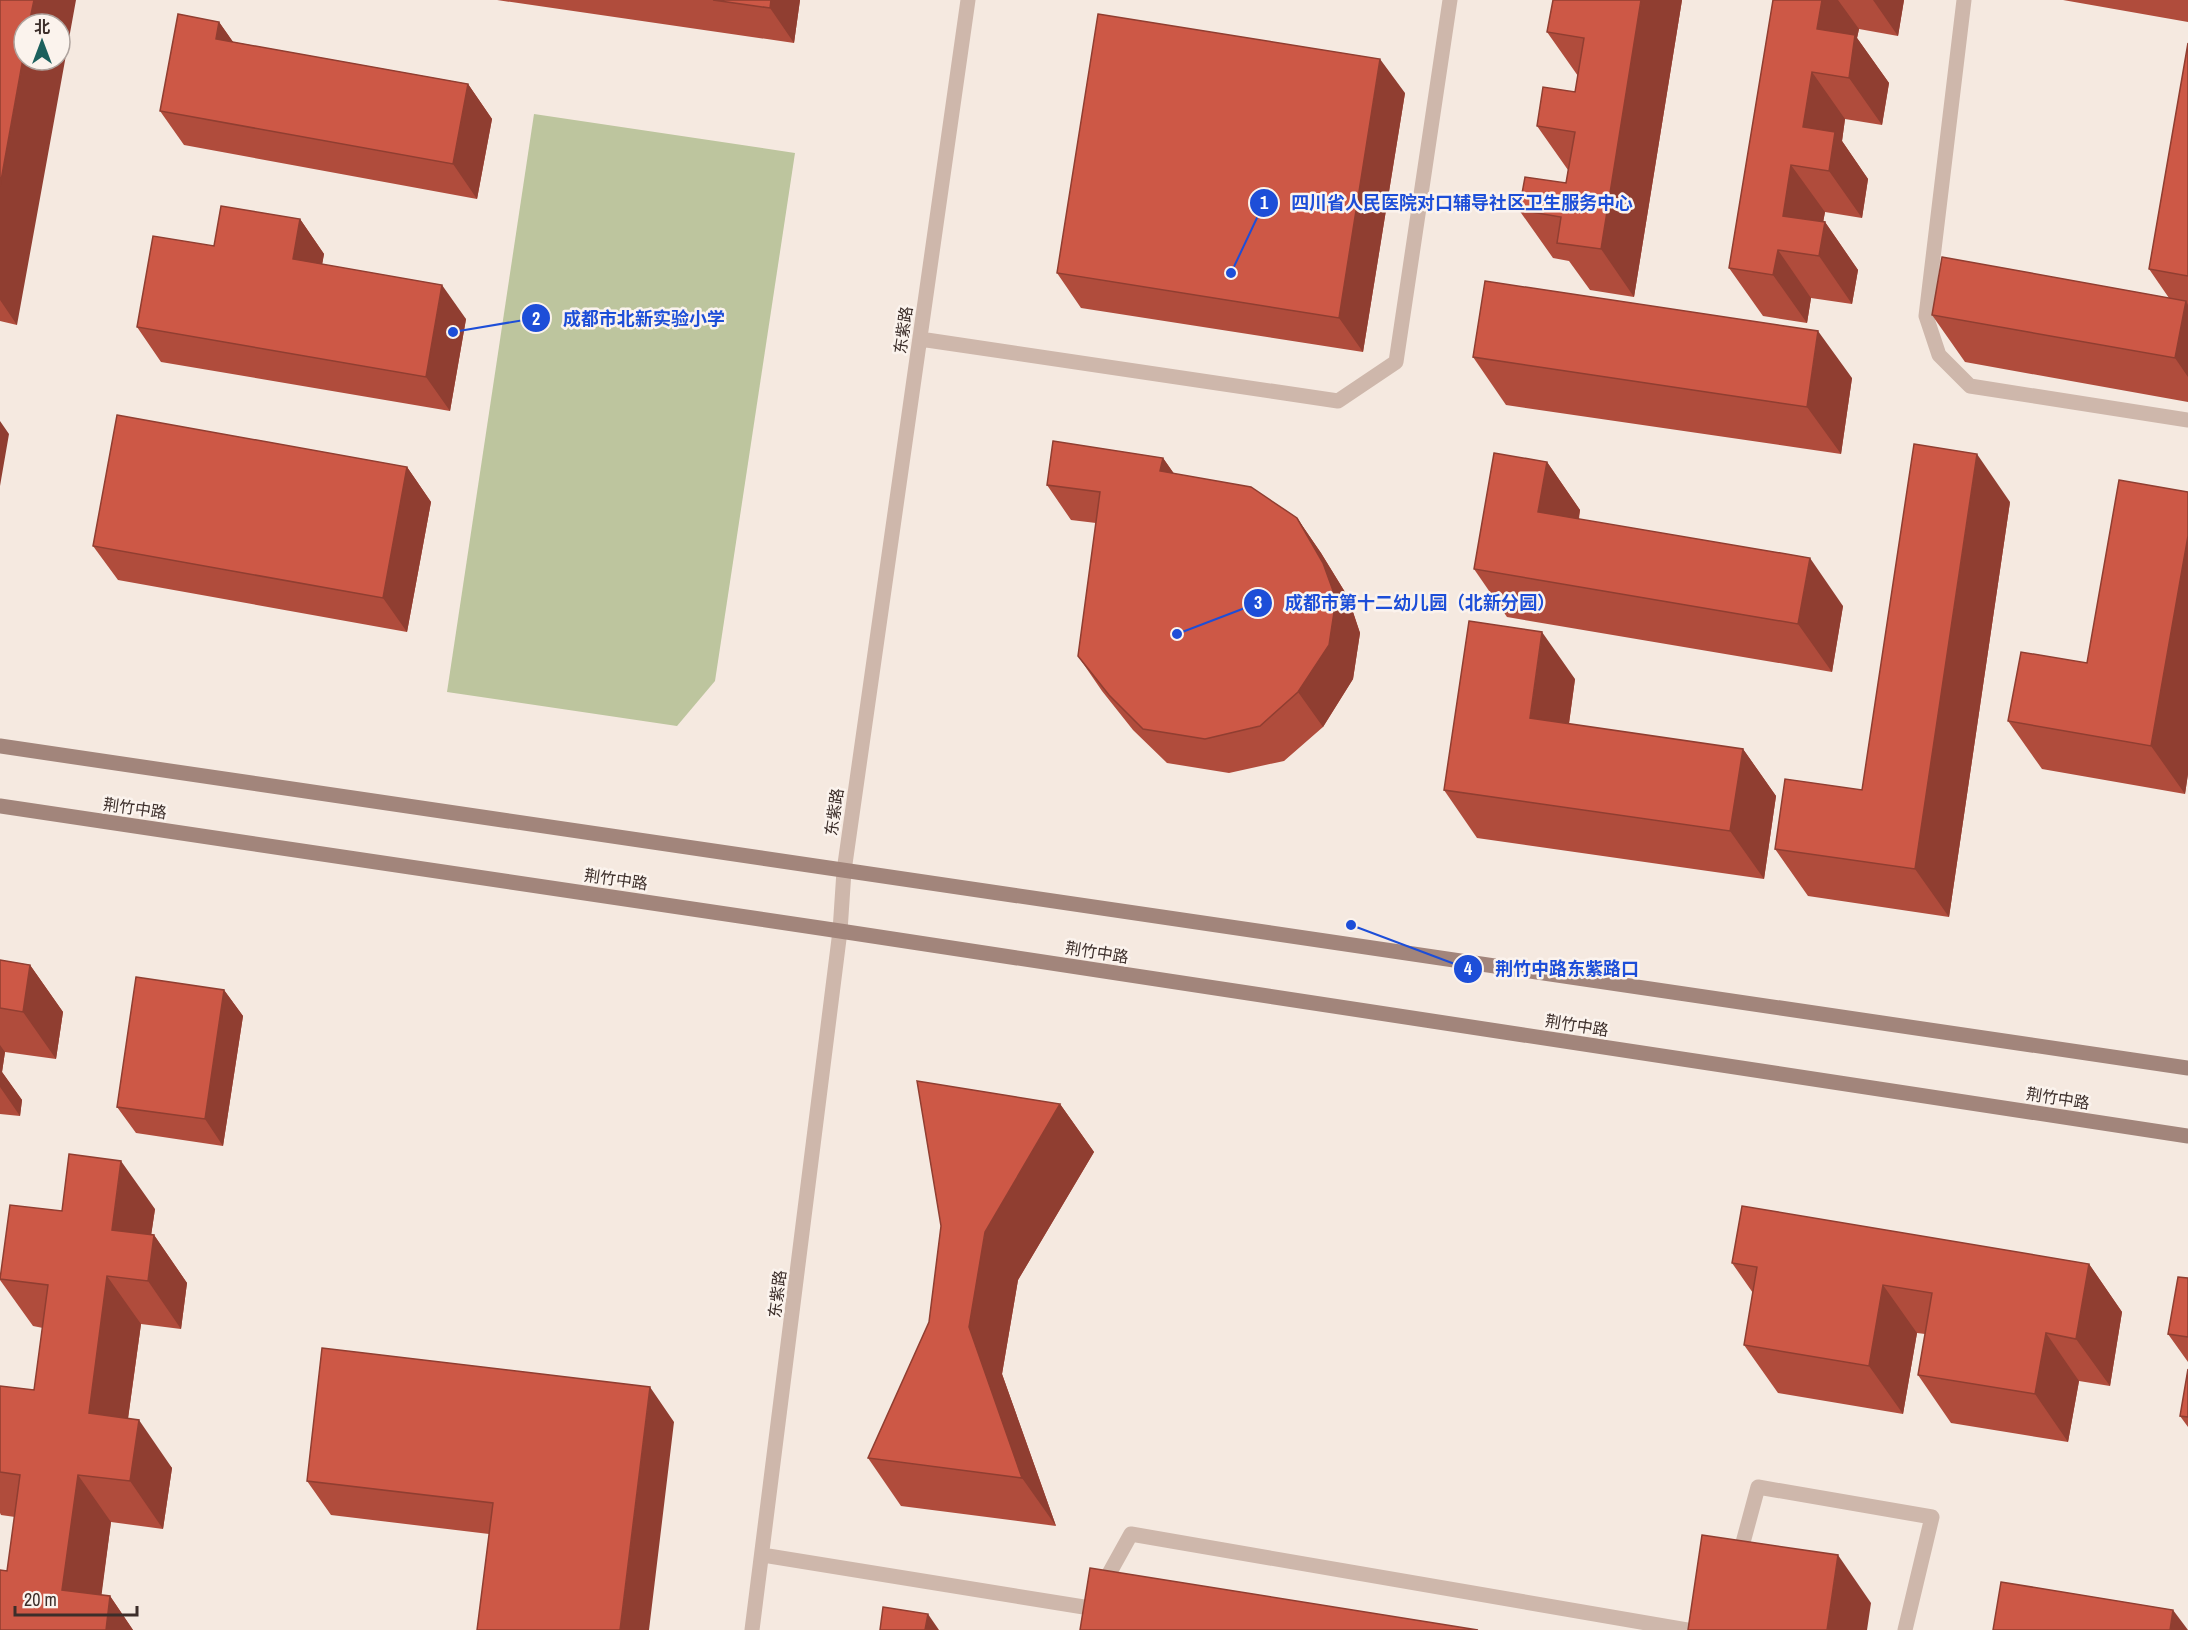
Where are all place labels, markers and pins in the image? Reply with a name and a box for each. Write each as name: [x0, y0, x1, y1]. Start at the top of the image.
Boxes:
callout: 四川省人民医院对口辅导社区卫生服务中心: [1249, 185, 1645, 221]
callout: 成都市北新实验小学: [521, 300, 737, 336]
callout: 成都市第十二幼儿园（北新分园）: [1243, 585, 1567, 621]
callout: 荆竹中路东紫路口: [1453, 951, 1651, 987]

